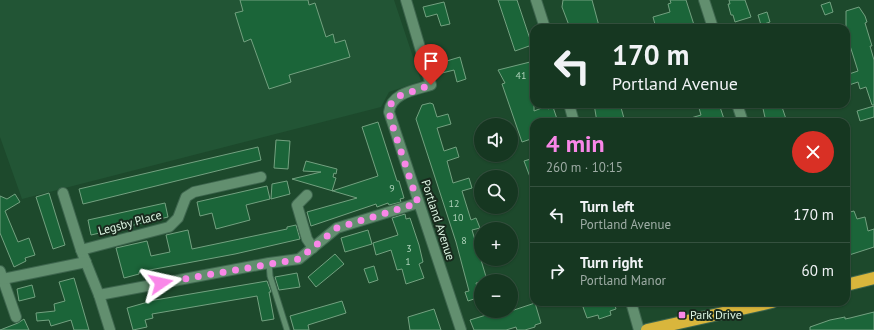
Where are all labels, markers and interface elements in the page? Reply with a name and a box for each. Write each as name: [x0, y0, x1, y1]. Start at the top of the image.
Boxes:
text: 170 m: [612, 36, 689, 73]
icon: left: [546, 40, 598, 92]
pin: [414, 44, 448, 85]
icon: arrive: [420, 50, 442, 72]
house number: 41: [516, 69, 526, 82]
text: Portland Avenue: [612, 72, 738, 95]
map controls: [474, 118, 518, 318]
button: sound: [474, 118, 518, 162]
text: 4 min: [546, 128, 605, 159]
button: close: [792, 131, 834, 173]
text: 260 m · 10:15: [546, 159, 623, 176]
button: search: [474, 170, 518, 214]
street label: Portland Avenue: [418, 178, 459, 262]
house number: 9: [389, 182, 395, 195]
house number: 12: [449, 197, 459, 210]
text: Turn left: [580, 197, 634, 216]
icon: left: [546, 204, 568, 226]
text: 170 m: [793, 205, 834, 224]
street label: Legsby Place: [97, 207, 163, 238]
house number: 10: [453, 211, 464, 224]
text: Portland Avenue: [580, 216, 671, 233]
button: +: [474, 222, 518, 266]
house number: 8: [461, 234, 467, 247]
house number: 3: [406, 242, 412, 255]
text: Turn right: [580, 253, 643, 272]
house number: 1: [405, 255, 411, 268]
icon: right: [546, 260, 568, 282]
text: 60 m: [801, 261, 834, 280]
position arrow: [140, 262, 182, 304]
text: Portland Manor: [580, 272, 666, 289]
button: −: [474, 274, 518, 318]
place label: Park Drive: [690, 307, 742, 322]
marker: Park Drive: [677, 310, 687, 320]

